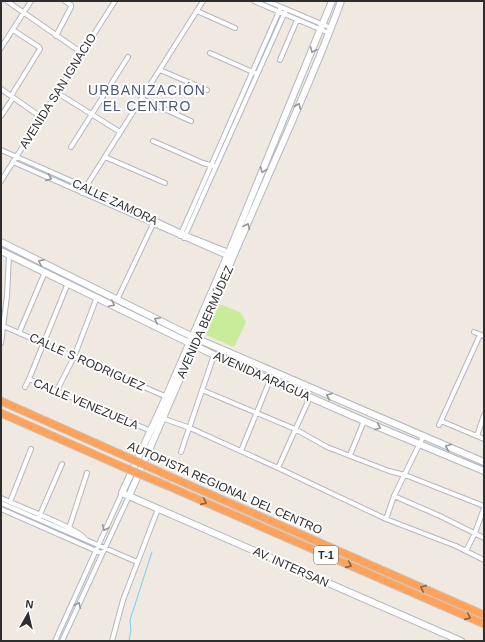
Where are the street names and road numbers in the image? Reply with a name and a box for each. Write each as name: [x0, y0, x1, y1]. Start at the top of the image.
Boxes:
street label: AVENIDA SAN IGNACIO: [17, 31, 99, 151]
street label: CALLE ZAMORA: [70, 176, 160, 228]
street label: AVENIDA BERMÚDEZ: [173, 263, 236, 380]
street label: CALLE S RODRIGUEZ: [27, 330, 147, 394]
street label: AVENIDA ARAGUA: [211, 348, 313, 404]
street label: CALLE VENEZUELA: [31, 376, 141, 432]
street label: AUTOPISTA REGIONAL DEL CENTRO: [126, 439, 324, 537]
street label: AV. INTERSAN: [251, 544, 331, 590]
road number: T-1: [314, 546, 338, 564]

